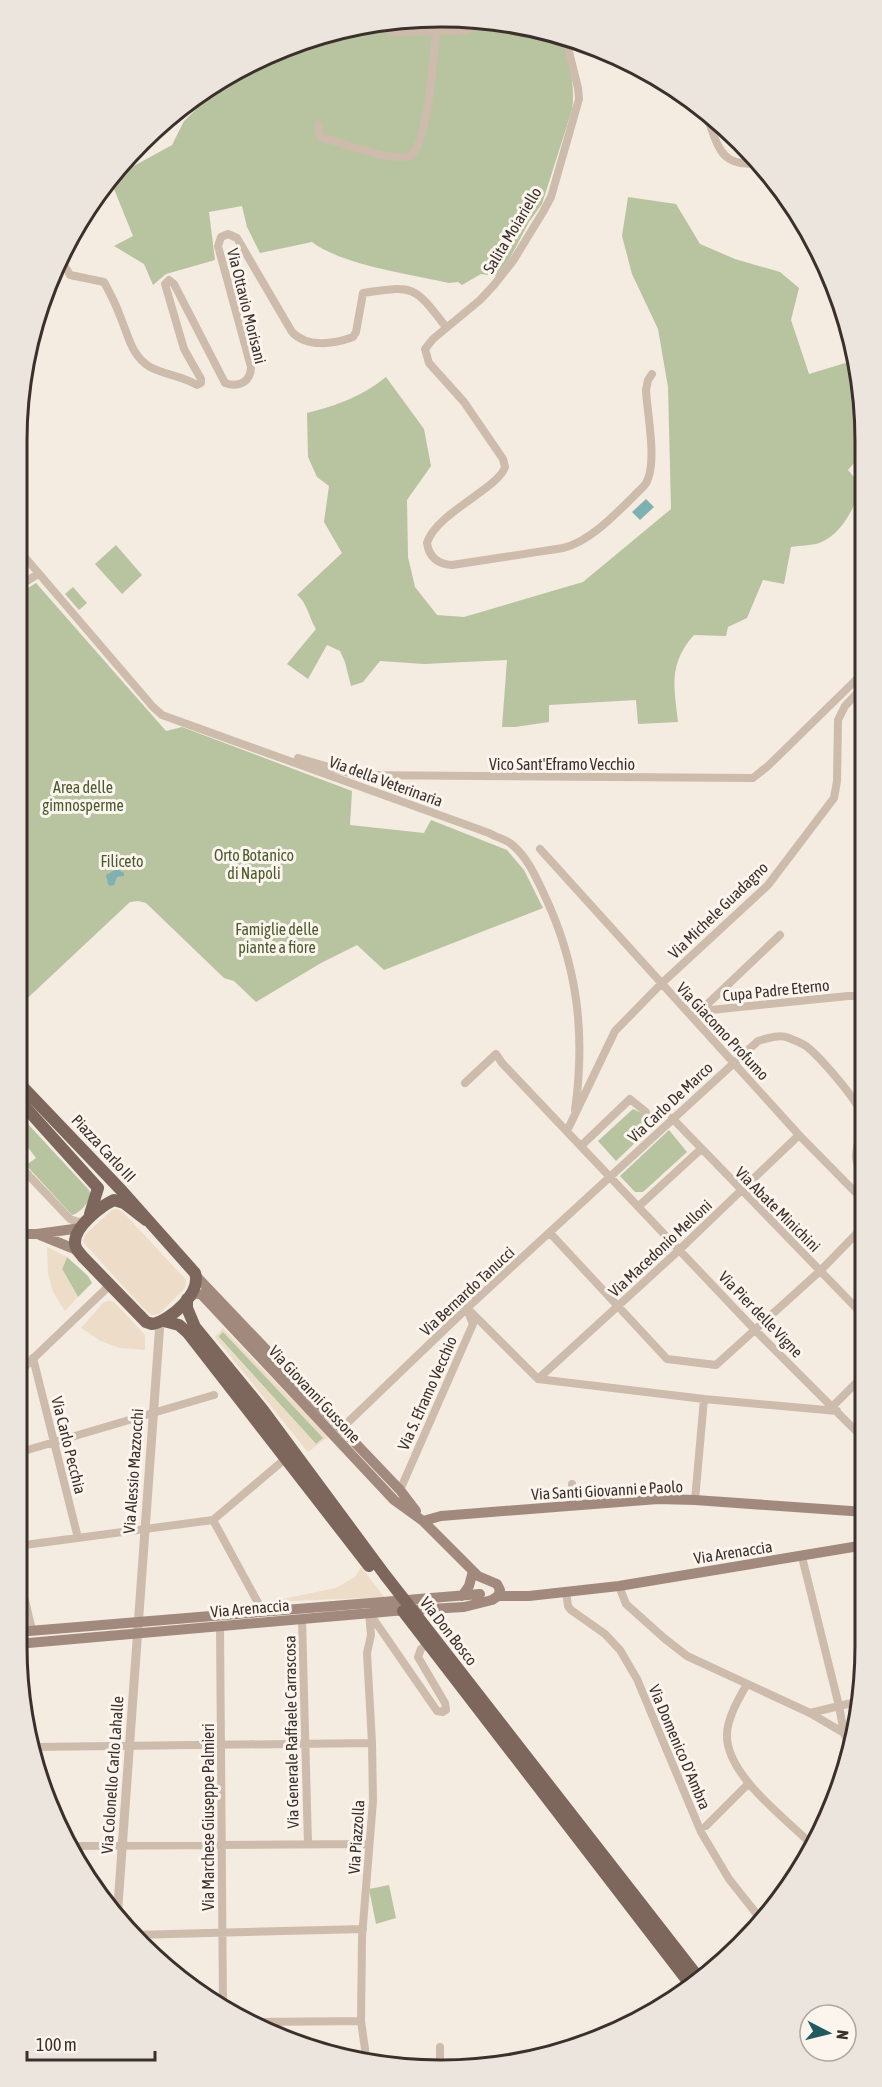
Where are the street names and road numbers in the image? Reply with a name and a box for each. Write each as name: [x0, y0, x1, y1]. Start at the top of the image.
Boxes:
street label: Salita Moiariello: [479, 184, 545, 276]
street label: Via Ottavio Morisani: [224, 246, 270, 366]
street label: Via della Veterinaria: [327, 752, 445, 810]
street label: Vico Sant'Eframo Vecchio: [489, 755, 635, 773]
street label: Via Michele Guadagno: [665, 858, 772, 963]
street label: Cupa Padre Eterno: [722, 975, 830, 1006]
street label: Via Giacomo Profumo: [673, 979, 773, 1083]
street label: Via Carlo De Marco: [624, 1058, 716, 1146]
street label: Piazza Carlo III: [68, 1111, 140, 1185]
street label: Via Abate Minichini: [732, 1163, 824, 1255]
street label: Via Macedonio Melloni: [605, 1196, 715, 1300]
street label: Via Bernardo Tanucci: [416, 1243, 518, 1339]
street label: Via Pier delle Vigne: [715, 1267, 807, 1361]
street label: Via S. Eframo Vecchio: [394, 1333, 460, 1453]
street label: Via Giovanni Gussone: [265, 1342, 365, 1446]
street label: Via Carlo Pecchia: [48, 1394, 90, 1496]
street label: Via Alessio Mazzocchi: [120, 1408, 146, 1534]
street label: Via Santi Giovanni e Paolo: [531, 1477, 683, 1503]
street label: Via Arenaccia: [693, 1537, 773, 1567]
street label: Via Don Bosco: [417, 1593, 481, 1669]
street label: Via Arenaccia: [210, 1596, 290, 1620]
street label: Via Generale Raffaele Carrascosa: [280, 1635, 302, 1829]
street label: Via Domenico D'Ambra: [646, 1682, 714, 1812]
street label: Via Colonello Carlo Lahalle: [98, 1696, 126, 1854]
street label: Via Marchese Giuseppe Palmieri: [199, 1723, 218, 1911]
street label: Via Piazzolla: [344, 1799, 368, 1875]

